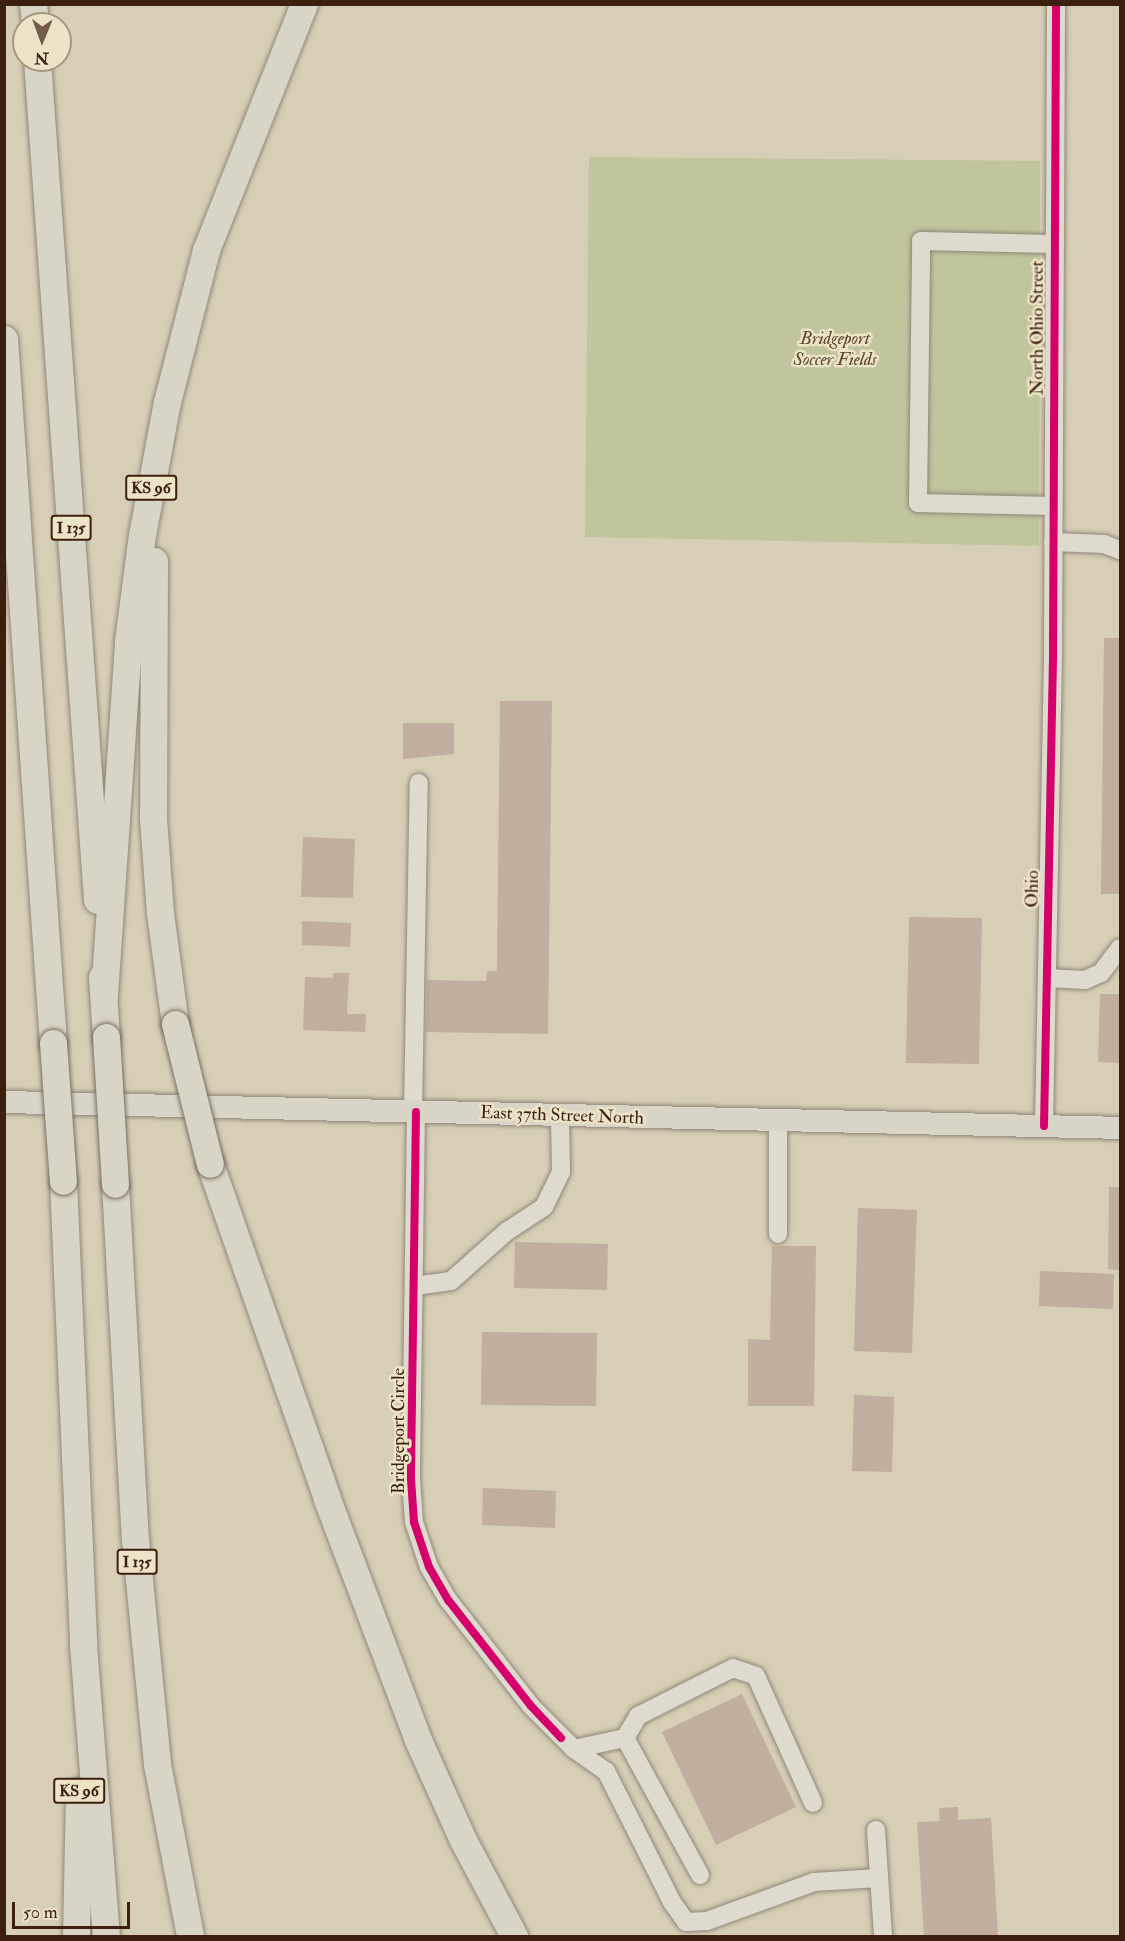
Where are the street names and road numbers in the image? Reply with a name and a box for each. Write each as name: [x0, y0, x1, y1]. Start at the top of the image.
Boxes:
street label: North Ohio Street: [1027, 261, 1049, 395]
road number: KS 96: [124, 475, 178, 501]
road number: I 135: [50, 515, 92, 541]
street label: Ohio: [1022, 870, 1044, 908]
street label: East 37th Street North: [480, 1102, 644, 1130]
street label: Bridgeport Circle: [388, 1368, 410, 1494]
road number: I 135: [116, 1549, 158, 1575]
road number: KS 96: [52, 1778, 106, 1804]

